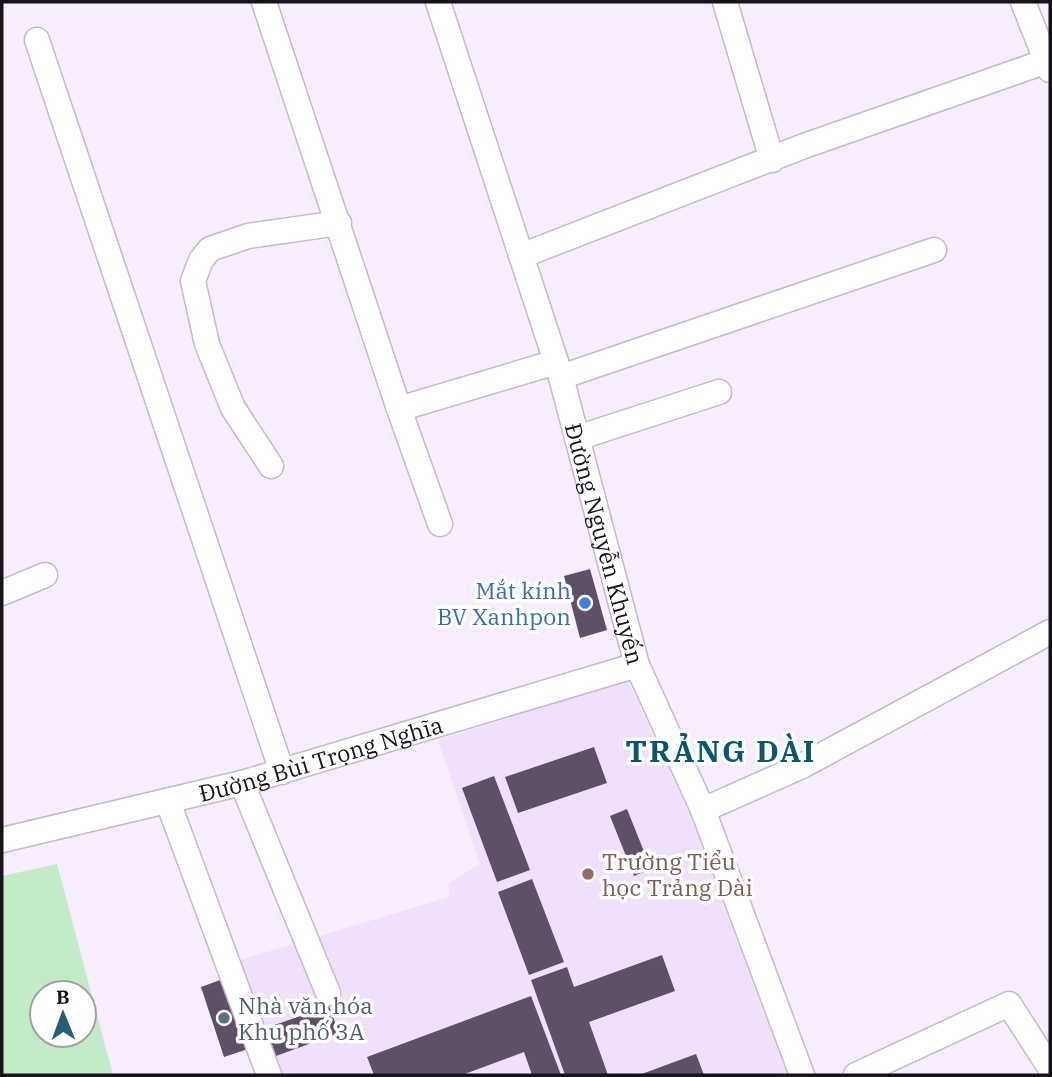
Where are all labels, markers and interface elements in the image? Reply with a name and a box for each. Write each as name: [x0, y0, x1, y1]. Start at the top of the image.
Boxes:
street label: Đường Nguyễn Khuyến: [559, 420, 651, 668]
place label: Mắt kính BV Xanhpon: [437, 575, 571, 631]
marker: Mắt kính BV Xanhpon: [577, 595, 593, 611]
street label: Đường Bùi Trọng Nghĩa: [196, 709, 446, 808]
district label: TRẢNG DÀI: [626, 731, 816, 770]
place label: Trường Tiểu học Trảng Dài: [602, 846, 753, 902]
marker: Trường Tiểu học Trảng Dài: [580, 866, 596, 882]
north arrow: [28, 979, 98, 1049]
text: B: [56, 985, 70, 1009]
place label: Nhà văn hóa Khu phố 3A: [238, 990, 373, 1046]
marker: Nhà văn hóa Khu phố 3A: [216, 1010, 232, 1026]

